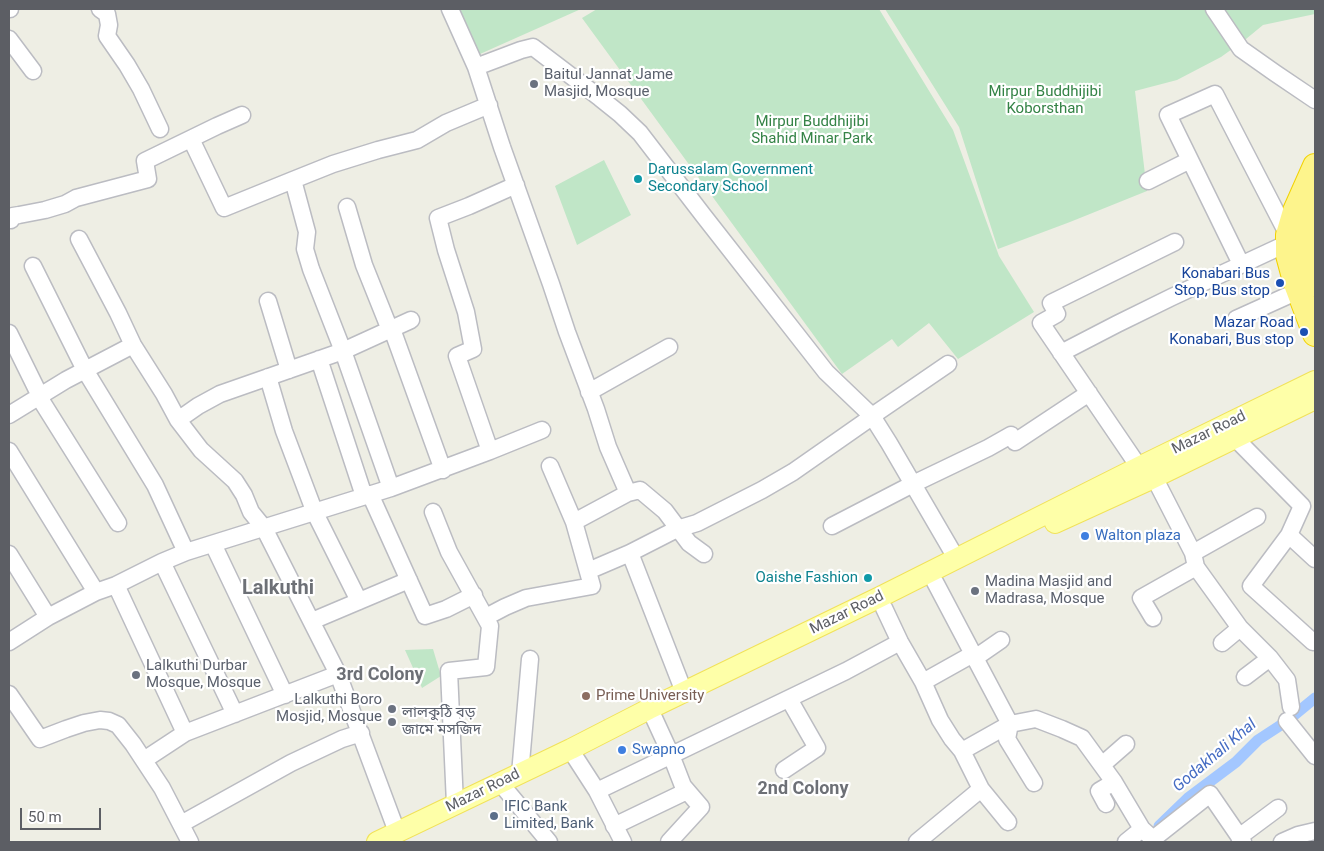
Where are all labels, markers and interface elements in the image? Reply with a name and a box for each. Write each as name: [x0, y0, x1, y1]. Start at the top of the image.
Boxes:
place label: Baitul Jannat Jame Masjid, Mosque: [544, 66, 673, 101]
marker: Baitul Jannat Jame Masjid, Mosque: [528, 78, 540, 90]
park label: Mirpur Buddhijibi Koborsthan: [988, 83, 1102, 118]
park label: Mirpur Buddhijibi Shahid Minar Park: [751, 113, 873, 148]
place label: Darussalam Government Secondary School: [648, 161, 813, 196]
marker: Darussalam Government Secondary School: [632, 173, 644, 185]
place label: Konabari Bus Stop, Bus stop: [1174, 265, 1270, 300]
marker: Konabari Bus Stop, Bus stop: [1274, 277, 1286, 289]
place label: Mazar Road Konabari, Bus stop: [1169, 314, 1294, 349]
marker: Mazar Road Konabari, Bus stop: [1298, 326, 1310, 338]
street label: Mazar Road: [1169, 407, 1249, 459]
place label: Walton plaza: [1095, 527, 1181, 545]
marker: Walton plaza: [1079, 530, 1091, 542]
place label: Oaishe Fashion: [756, 569, 858, 587]
marker: Oaishe Fashion: [862, 572, 874, 584]
place label: Madina Masjid and Madrasa, Mosque: [985, 573, 1112, 608]
district label: Lalkuthi: [242, 577, 314, 601]
marker: Madina Masjid and Madrasa, Mosque: [969, 585, 981, 597]
street label: Mazar Road: [807, 587, 887, 639]
place label: Lalkuthi Durbar Mosque, Mosque: [146, 657, 261, 692]
district label: 3rd Colony: [336, 664, 424, 686]
marker: Lalkuthi Durbar Mosque, Mosque: [130, 669, 142, 681]
place label: Prime University: [596, 687, 704, 705]
marker: Prime University: [580, 690, 592, 702]
place label: Lalkuthi Boro Mosjid, Mosque: [276, 691, 382, 726]
marker: Lalkuthi Boro Mosjid, Mosque: [386, 703, 398, 715]
place label: লালকুঠি বড় জামে মসজিদ: [402, 704, 481, 739]
water label: Godakhali Khal: [1169, 715, 1261, 797]
marker: লালকুঠি বড় জামে মসজিদ: [386, 716, 398, 728]
place label: Swapno: [632, 741, 686, 759]
marker: Swapno: [616, 744, 628, 756]
street label: Mazar Road: [443, 765, 523, 817]
district label: 2nd Colony: [757, 778, 849, 800]
scale bar: [22, 798, 104, 830]
place label: IFIC Bank Limited, Bank: [504, 798, 594, 833]
text: 50 m: [28, 808, 62, 826]
marker: IFIC Bank Limited, Bank: [488, 810, 500, 822]

